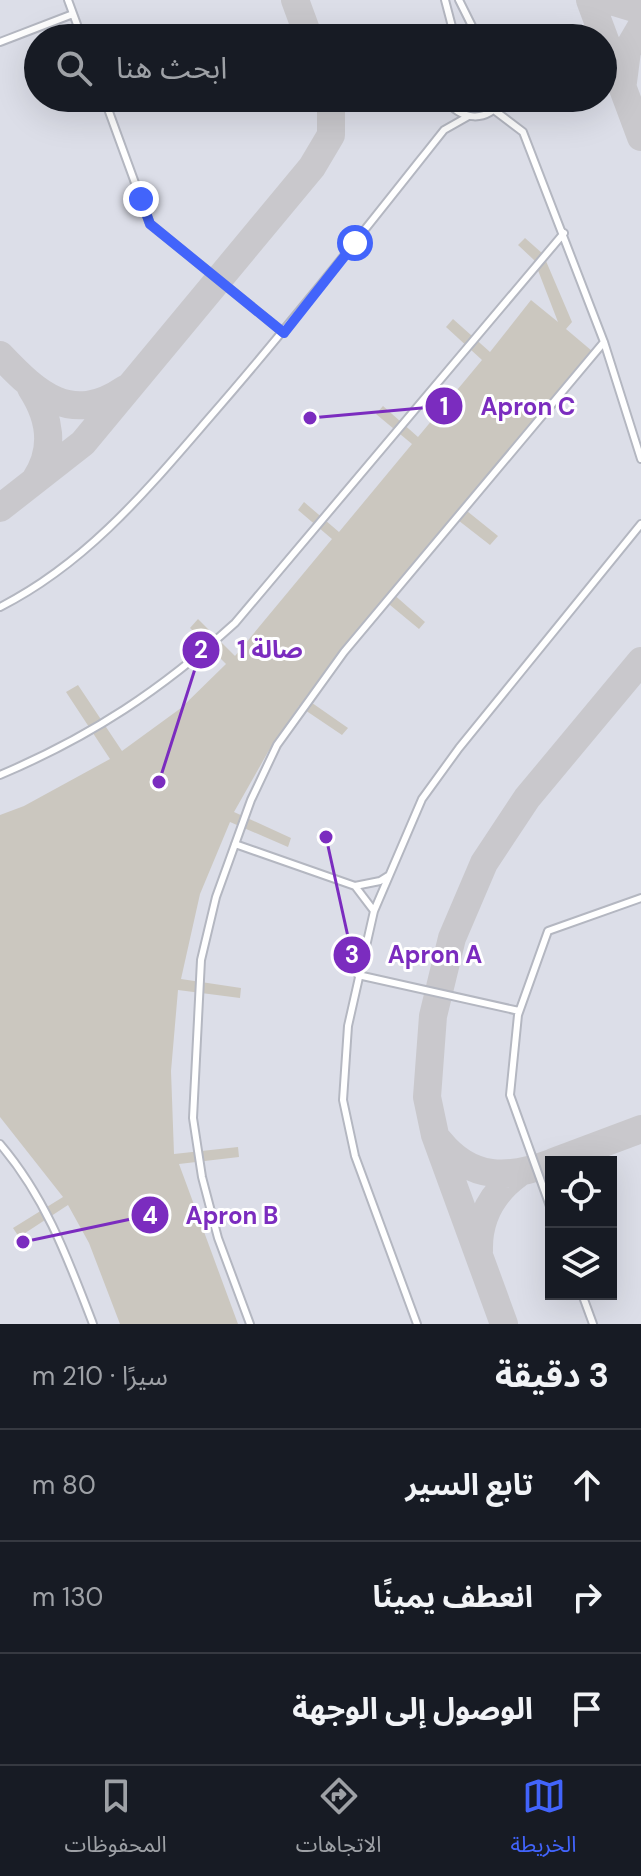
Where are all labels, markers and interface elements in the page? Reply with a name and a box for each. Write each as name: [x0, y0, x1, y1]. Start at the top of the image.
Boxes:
search box: [24, 24, 617, 112]
icon: search: [52, 46, 96, 90]
text: ابحث هنا: [116, 48, 227, 87]
route end: [123, 181, 159, 217]
route start: [337, 225, 373, 261]
callout: Apron C: [424, 382, 591, 430]
text: 1: [440, 391, 448, 422]
text: Apron C: [480, 391, 576, 422]
callout: صالة 1: [181, 626, 319, 674]
text: 2: [194, 634, 208, 665]
text: صالة 1: [237, 634, 303, 665]
callout: Apron A: [332, 931, 499, 979]
text: 3: [345, 939, 359, 970]
text: Apron A: [388, 939, 482, 970]
map controls: [545, 1156, 617, 1300]
button: locate: [545, 1156, 617, 1228]
callout: Apron B: [130, 1191, 294, 1239]
text: 4: [142, 1200, 158, 1231]
text: Apron B: [186, 1200, 278, 1231]
button: layers: [545, 1228, 617, 1300]
text: 3 دقيقة: [495, 1353, 609, 1398]
text: سيرًا · 210 m: [32, 1359, 168, 1393]
icon: ahead: [565, 1463, 609, 1507]
text: تابع السير: [406, 1465, 533, 1504]
text: 80 m: [32, 1468, 96, 1502]
icon: right: [565, 1575, 609, 1619]
text: انعطف يمينًا: [373, 1577, 533, 1616]
text: 130 m: [32, 1580, 103, 1614]
icon: arrive: [565, 1687, 609, 1731]
text: الوصول إلى الوجهة: [292, 1689, 533, 1728]
tab: المحفوظات: [65, 1774, 167, 1868]
tab: الاتجاهات: [296, 1774, 382, 1868]
tab: الخريطة: [511, 1774, 577, 1868]

